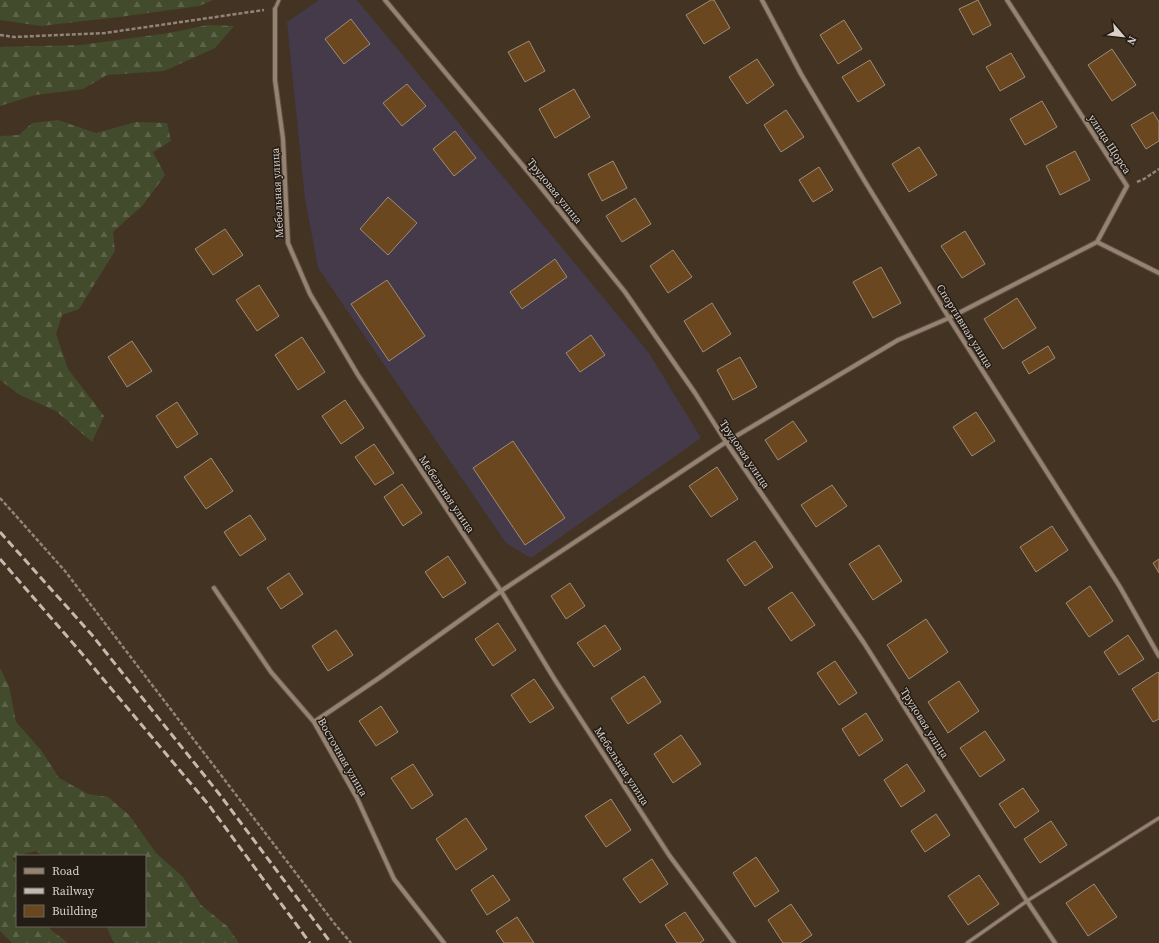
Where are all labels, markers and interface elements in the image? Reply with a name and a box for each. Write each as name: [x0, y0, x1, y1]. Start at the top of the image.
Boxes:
north arrow: [1103, 16, 1143, 56]
text: N: [1123, 33, 1140, 48]
street label: улица Щорса: [1085, 112, 1135, 177]
street label: Мебельная улица: [268, 147, 287, 239]
street label: Трудовая улица: [524, 155, 586, 228]
street label: Спортивная улица: [933, 281, 997, 372]
street label: Трудовая улица: [716, 417, 773, 492]
street label: Мебельная улица: [415, 453, 478, 536]
street label: Трудовая улица: [897, 685, 952, 762]
street label: Восточная улица: [314, 715, 371, 799]
street label: Мебельная улица: [591, 724, 653, 809]
legend: [16, 855, 146, 927]
text: Road: [52, 863, 79, 879]
text: Railway: [52, 883, 95, 899]
text: Building: [52, 903, 97, 919]

